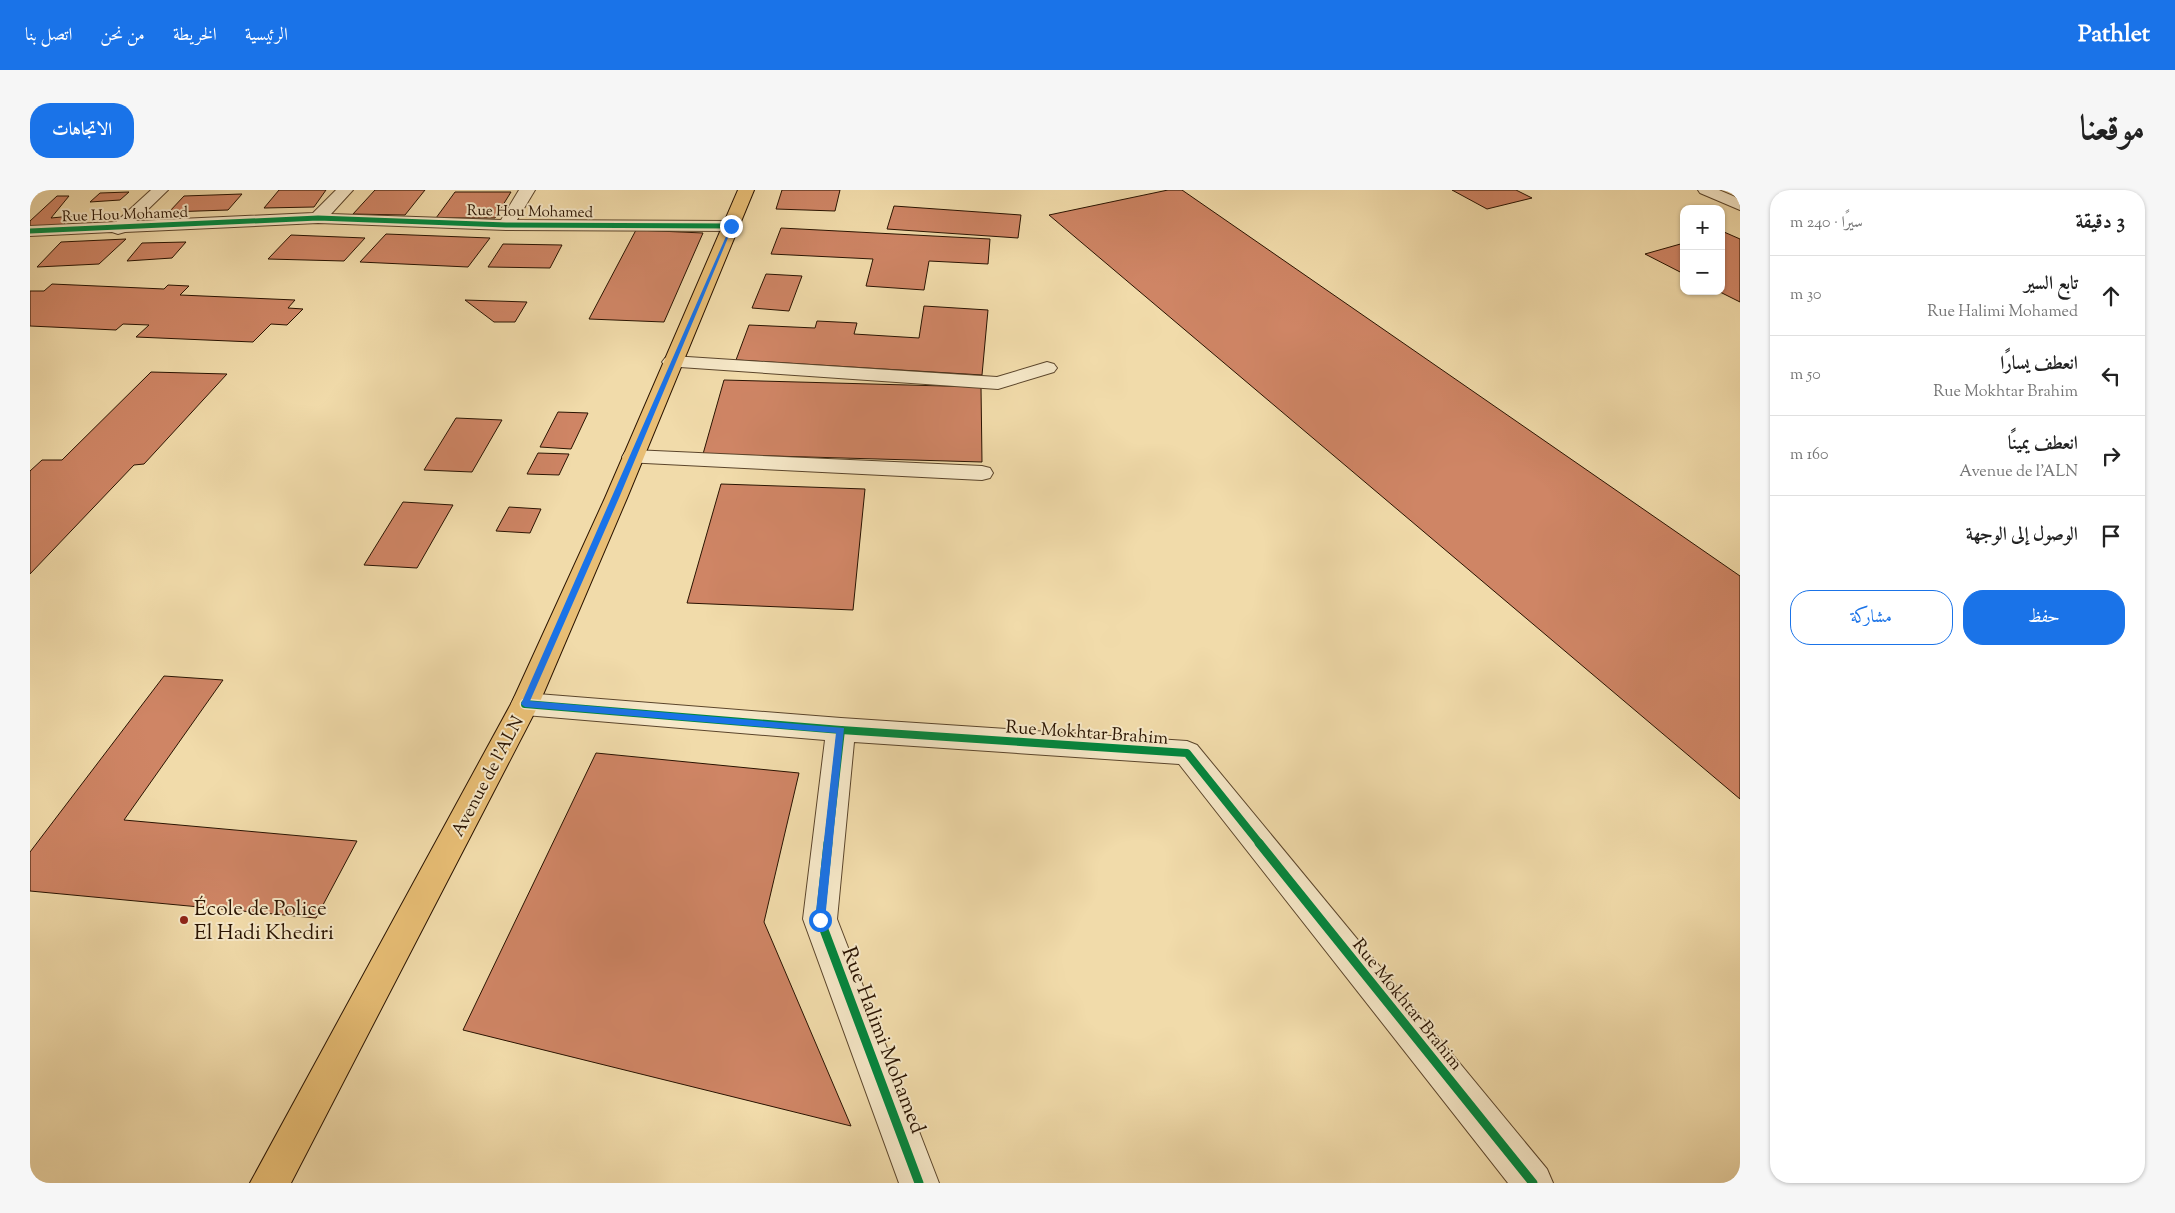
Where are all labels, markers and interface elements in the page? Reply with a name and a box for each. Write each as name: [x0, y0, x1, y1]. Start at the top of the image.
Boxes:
text: Pathlet: [2078, 18, 2150, 52]
text: اتصل بنا: [25, 23, 72, 49]
text: من نحن: [100, 23, 145, 49]
text: الخريطة: [173, 23, 217, 49]
text: الرئيسية: [245, 23, 288, 49]
button: الاتجاهات: [30, 103, 134, 158]
text: موقعنا: [2080, 105, 2145, 156]
street label: Rue Hou Mohamed: [467, 201, 594, 224]
street label: Rue Hou Mohamed: [62, 203, 189, 228]
map controls: [1680, 205, 1725, 295]
button: +: [1680, 205, 1725, 250]
text: 3 دقيقة: [2075, 208, 2125, 238]
text: سيرًا · 240 m: [1790, 212, 1863, 235]
route end: [720, 215, 743, 238]
button: −: [1680, 250, 1725, 295]
text: تابع السير: [2024, 271, 2078, 298]
icon: ahead: [2097, 282, 2125, 310]
text: 30 m: [1790, 284, 1821, 307]
text: Rue Halimi Mohamed: [1927, 301, 2078, 324]
text: انعطف يسارًا: [2000, 351, 2078, 378]
icon: left: [2097, 362, 2125, 390]
text: 50 m: [1790, 364, 1821, 387]
text: Rue Mokhtar Brahim: [1933, 381, 2078, 404]
text: انعطف يمينًا: [2008, 431, 2078, 458]
icon: right: [2097, 442, 2125, 470]
text: 160 m: [1790, 444, 1829, 467]
text: Avenue de l'ALN: [1959, 461, 2078, 484]
text: الوصول إلى الوجهة: [1966, 522, 2078, 549]
icon: arrive: [2097, 522, 2125, 550]
button: مشاركة: [1790, 590, 1953, 645]
button: حفظ: [1963, 590, 2125, 645]
street label: Avenue de l'ALN: [446, 712, 532, 842]
street label: Rue Mokhtar Brahim: [1005, 715, 1169, 753]
place label: École de Police El Hadi Khediri: [194, 895, 334, 949]
route start: [809, 909, 832, 932]
marker: École de Police El Hadi Khediri: [178, 914, 190, 926]
street label: Rue Mokhtar Brahim: [1345, 934, 1468, 1077]
street label: Rue Halimi Mohamed: [833, 943, 932, 1139]

